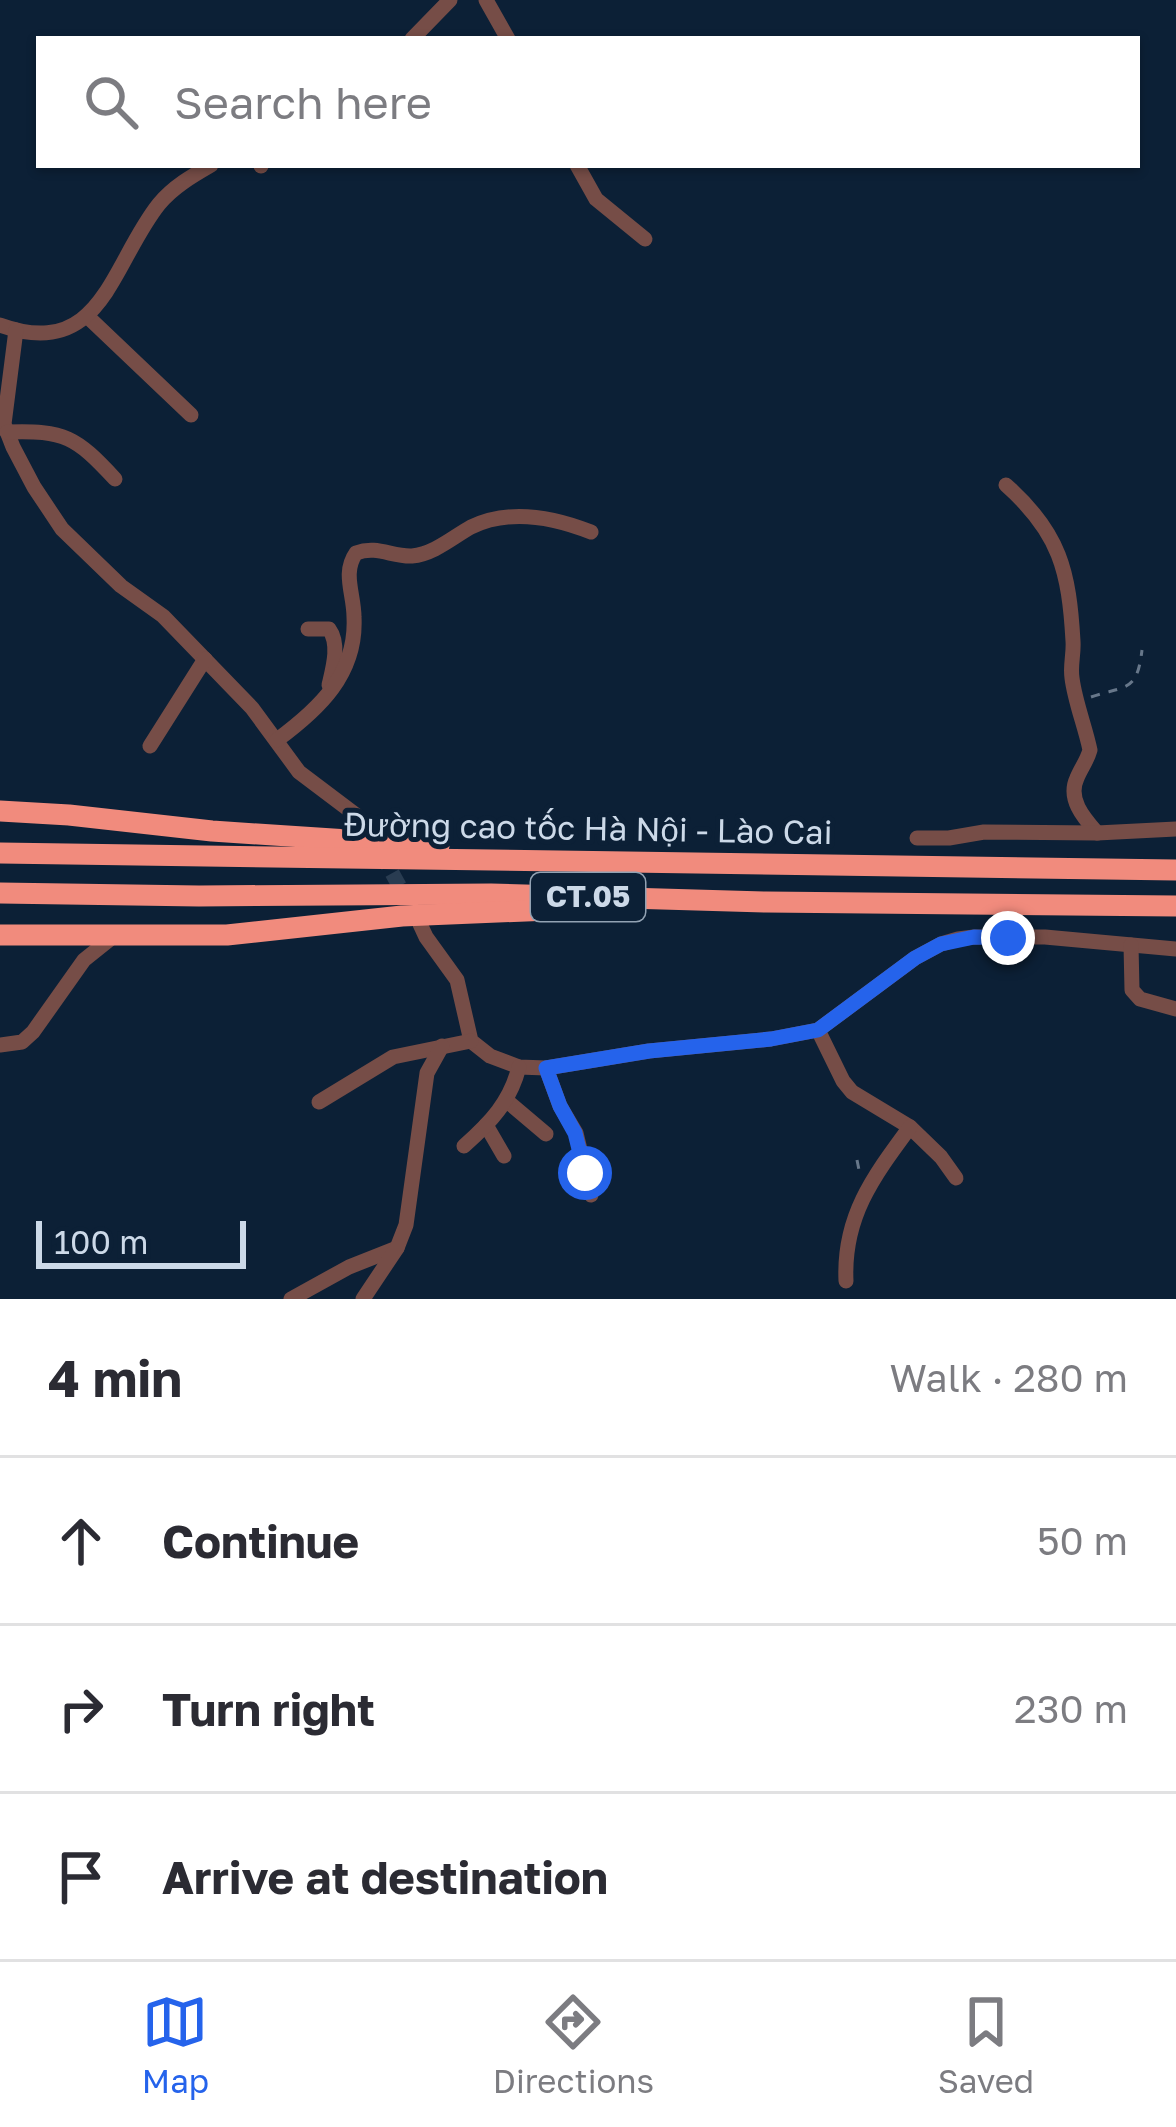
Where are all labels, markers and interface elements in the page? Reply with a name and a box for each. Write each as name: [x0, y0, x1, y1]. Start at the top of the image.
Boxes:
search box: [36, 36, 1140, 168]
icon: search: [78, 69, 144, 135]
text: Search here: [174, 75, 432, 129]
street label: Đường cao tốc Hà Nội - Lào Cai: [343, 804, 833, 851]
road number: CT.05: [531, 873, 645, 921]
route end: [981, 911, 1035, 965]
route start: [558, 1146, 612, 1200]
scale bar: [36, 1215, 246, 1268]
text: 100 m: [54, 1222, 148, 1261]
text: 4 min: [48, 1347, 182, 1408]
text: Walk · 280 m: [890, 1354, 1128, 1401]
icon: ahead: [48, 1508, 114, 1574]
text: Continue: [162, 1514, 359, 1568]
text: 50 m: [1037, 1517, 1128, 1564]
icon: right: [48, 1676, 114, 1742]
text: Turn right: [162, 1682, 375, 1736]
text: 230 m: [1014, 1685, 1128, 1732]
icon: arrive: [48, 1844, 114, 1910]
text: Arrive at destination: [162, 1850, 608, 1904]
tab: Map: [142, 1989, 209, 2100]
tab: Directions: [493, 1989, 654, 2100]
tab: Saved: [938, 1989, 1034, 2100]

